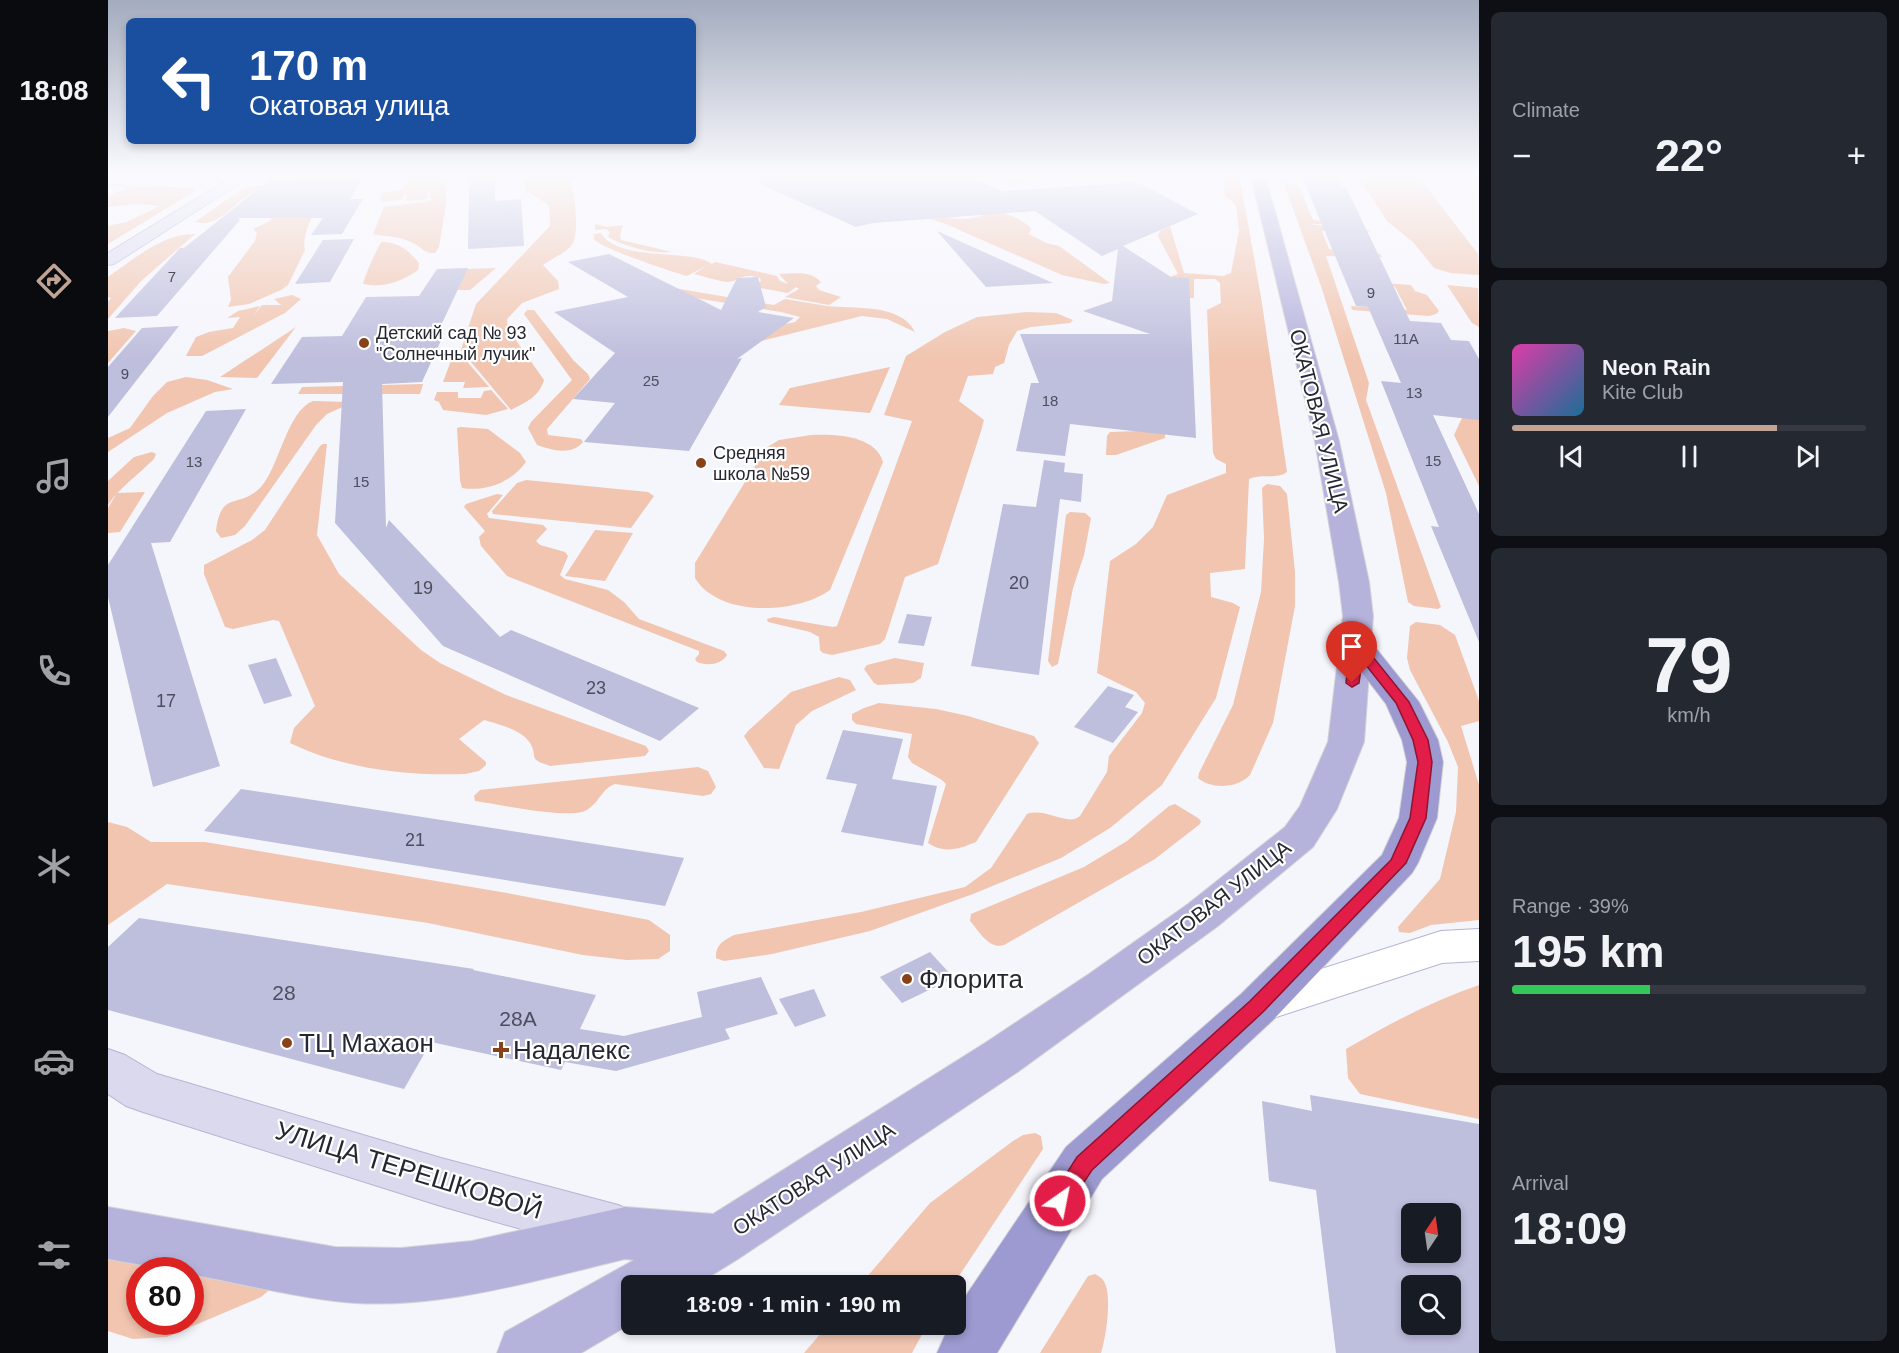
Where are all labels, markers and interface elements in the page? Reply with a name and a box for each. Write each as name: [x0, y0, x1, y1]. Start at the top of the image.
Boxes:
icon: left: [150, 42, 228, 120]
text: 170 m: [249, 42, 368, 89]
text: 18:08: [19, 76, 89, 106]
text: Окатовая улица: [249, 91, 449, 121]
text: Climate: [1512, 99, 1580, 121]
text: 22°: [1655, 130, 1723, 181]
text: −: [1512, 137, 1531, 174]
text: +: [1847, 137, 1866, 174]
icon: directions: [33, 260, 75, 302]
house number: 7: [168, 268, 176, 285]
house number: 9: [1367, 284, 1375, 301]
place label: Детский сад № 93 "Солнечный лучик": [376, 323, 535, 364]
street label: ОКАТОВАЯ УЛИЦА: [1286, 327, 1353, 515]
house number: 11А: [1393, 330, 1419, 347]
marker: Детский сад № 93 "Солнечный лучик": [357, 336, 371, 350]
text: Neon Rain: [1602, 355, 1711, 380]
house number: 9: [121, 365, 129, 382]
house number: 25: [643, 372, 659, 389]
text: Kite Club: [1602, 381, 1683, 403]
house number: 13: [1406, 384, 1422, 401]
house number: 18: [1042, 392, 1058, 409]
icon: previous: [1555, 440, 1588, 473]
icon: pause: [1673, 440, 1706, 473]
icon: next: [1791, 440, 1824, 473]
place label: Средняя школа №59: [713, 443, 810, 484]
house number: 15: [1425, 452, 1441, 469]
house number: 13: [186, 453, 202, 470]
icon: music: [33, 455, 75, 497]
marker: Средняя школа №59: [694, 456, 708, 470]
house number: 15: [353, 473, 369, 490]
house number: 20: [1009, 573, 1029, 593]
house number: 19: [413, 578, 433, 598]
pin: [1326, 621, 1377, 683]
text: 79: [1646, 621, 1732, 709]
icon: arrive: [1335, 630, 1368, 663]
icon: phone: [33, 650, 75, 692]
house number: 23: [586, 678, 606, 698]
house number: 17: [156, 691, 176, 711]
text: km/h: [1667, 704, 1711, 726]
house number: 21: [405, 830, 425, 850]
street label: ОКАТОВАЯ УЛИЦА: [1132, 836, 1295, 970]
icon: climate: [33, 845, 75, 887]
text: Range · 39%: [1512, 895, 1629, 917]
text: 195 km: [1512, 926, 1665, 977]
place label: Флорита: [919, 964, 1023, 994]
marker: Флорита: [900, 972, 914, 986]
house number: 28: [272, 981, 296, 1004]
house number: 28А: [499, 1007, 537, 1030]
place label: ТЦ Махаон: [299, 1028, 434, 1058]
place label: Надалекс: [513, 1035, 630, 1065]
marker: ТЦ Махаон: [280, 1036, 294, 1050]
icon: car: [33, 1040, 75, 1082]
marker: Надалекс: [494, 1043, 508, 1057]
street label: УЛИЦА ТЕРЕШКОВОЙ: [272, 1115, 546, 1225]
street label: ОКАТОВАЯ УЛИЦА: [728, 1118, 899, 1240]
position arrow: [1028, 1169, 1092, 1233]
text: Arrival: [1512, 1172, 1569, 1194]
north arrow: [1401, 1203, 1461, 1263]
map controls: [1401, 1203, 1461, 1335]
text: 18:09: [1512, 1203, 1627, 1254]
icon: filters: [33, 1234, 75, 1276]
speed limit sign: 80: [126, 1257, 204, 1335]
button: search: [1401, 1275, 1461, 1335]
text: 18:09 · 1 min · 190 m: [686, 1292, 901, 1317]

